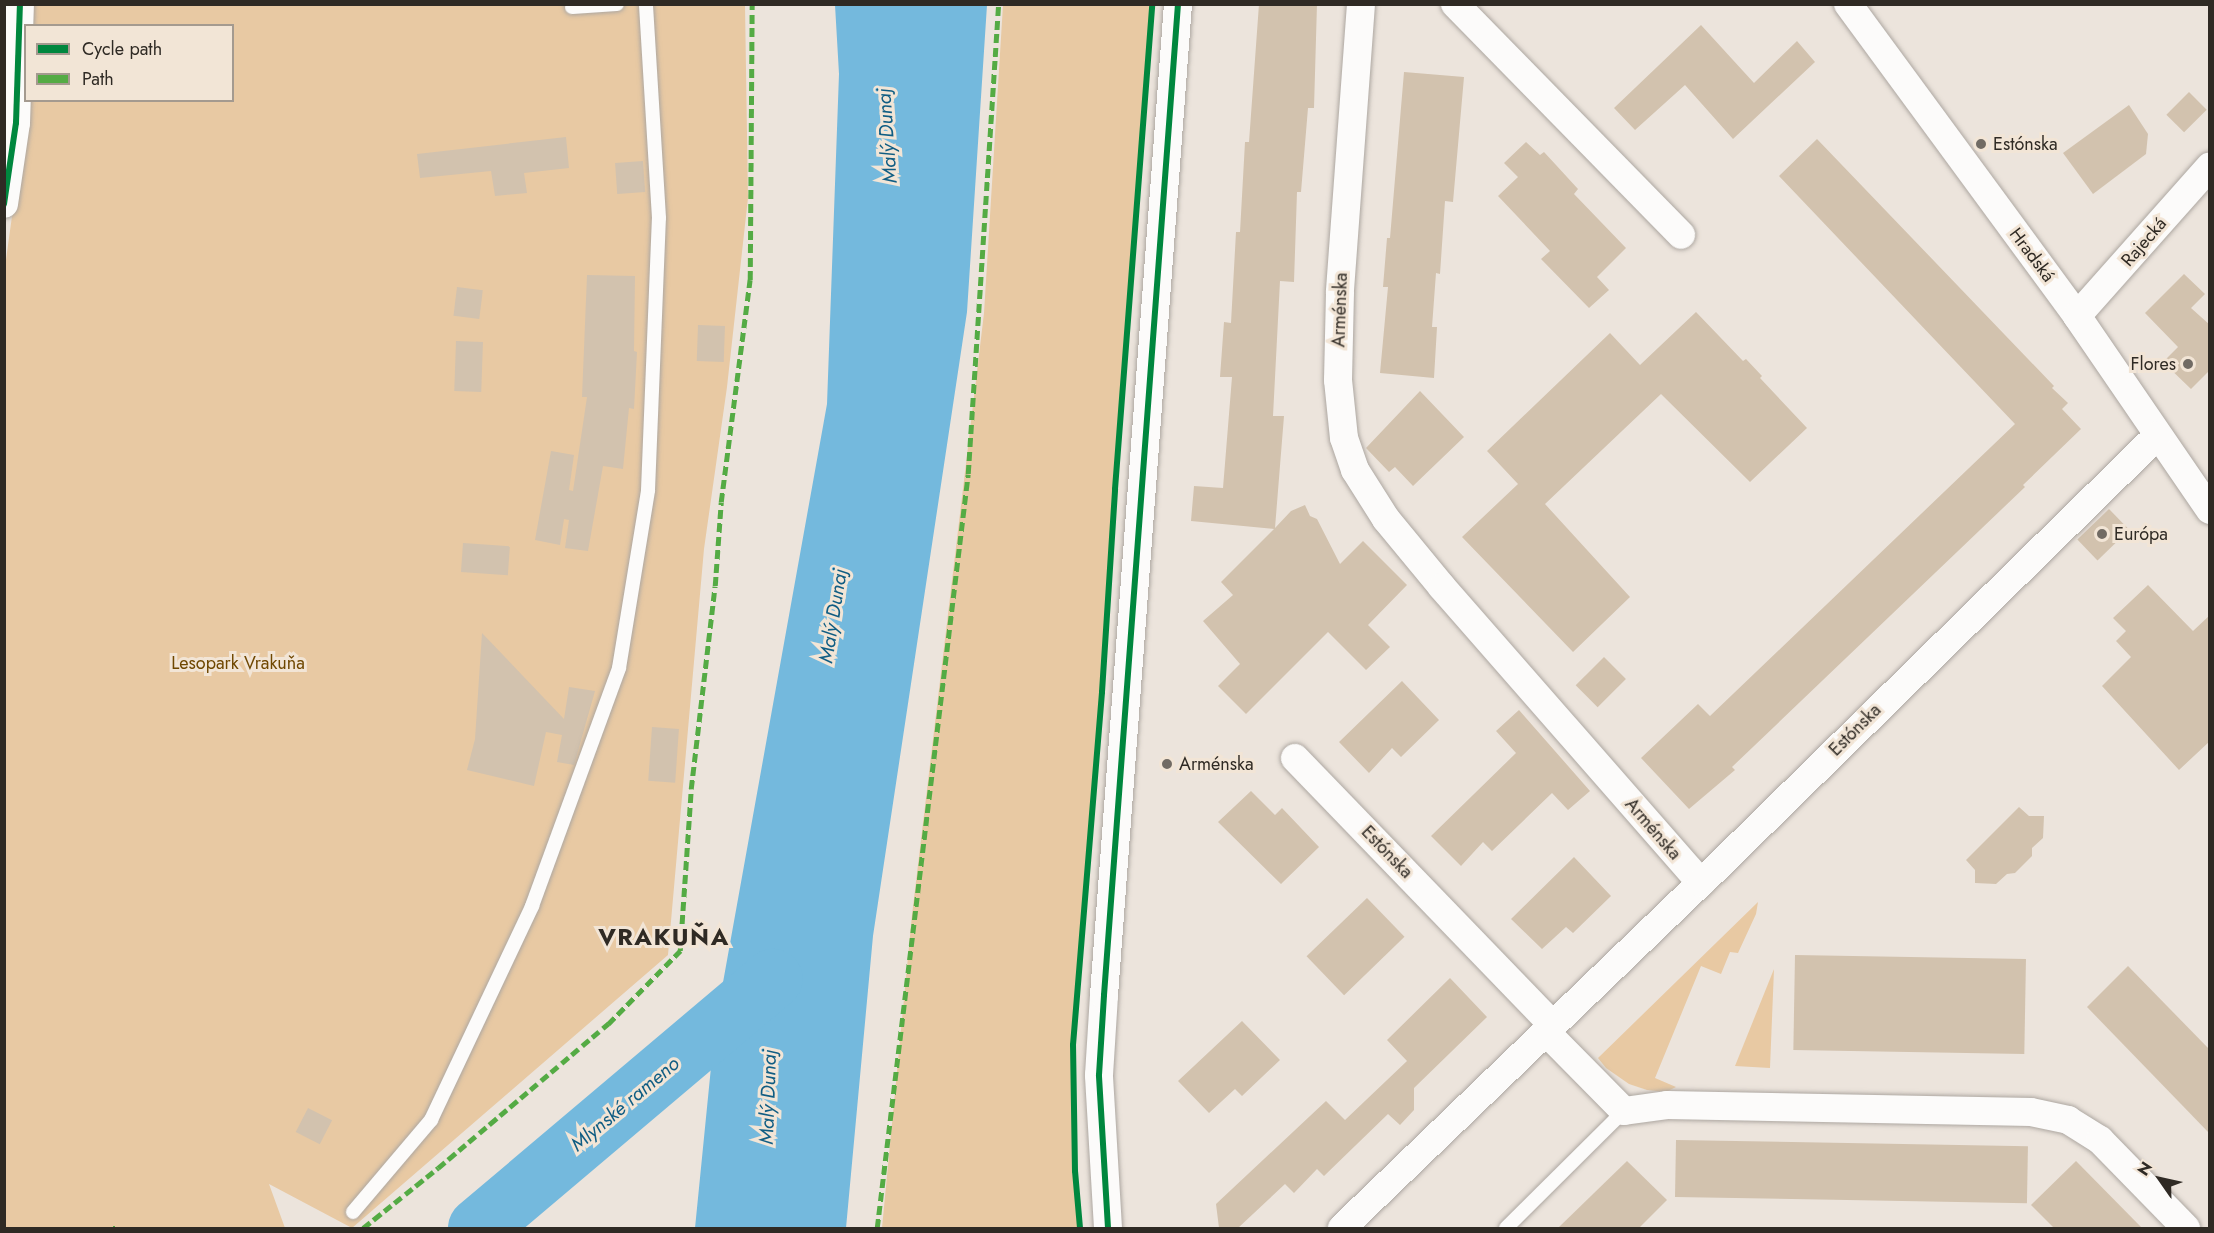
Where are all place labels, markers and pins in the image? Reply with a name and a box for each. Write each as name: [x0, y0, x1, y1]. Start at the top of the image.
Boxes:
place label: Estónska: [1993, 133, 2058, 155]
marker: Estónska: [1974, 137, 1988, 151]
place label: Flores: [2131, 353, 2176, 375]
marker: Flores: [2181, 357, 2195, 371]
place label: Európa: [2114, 523, 2168, 545]
marker: Európa: [2095, 527, 2109, 541]
place label: Arménska: [1179, 753, 1254, 775]
marker: Arménska: [1160, 757, 1174, 771]

